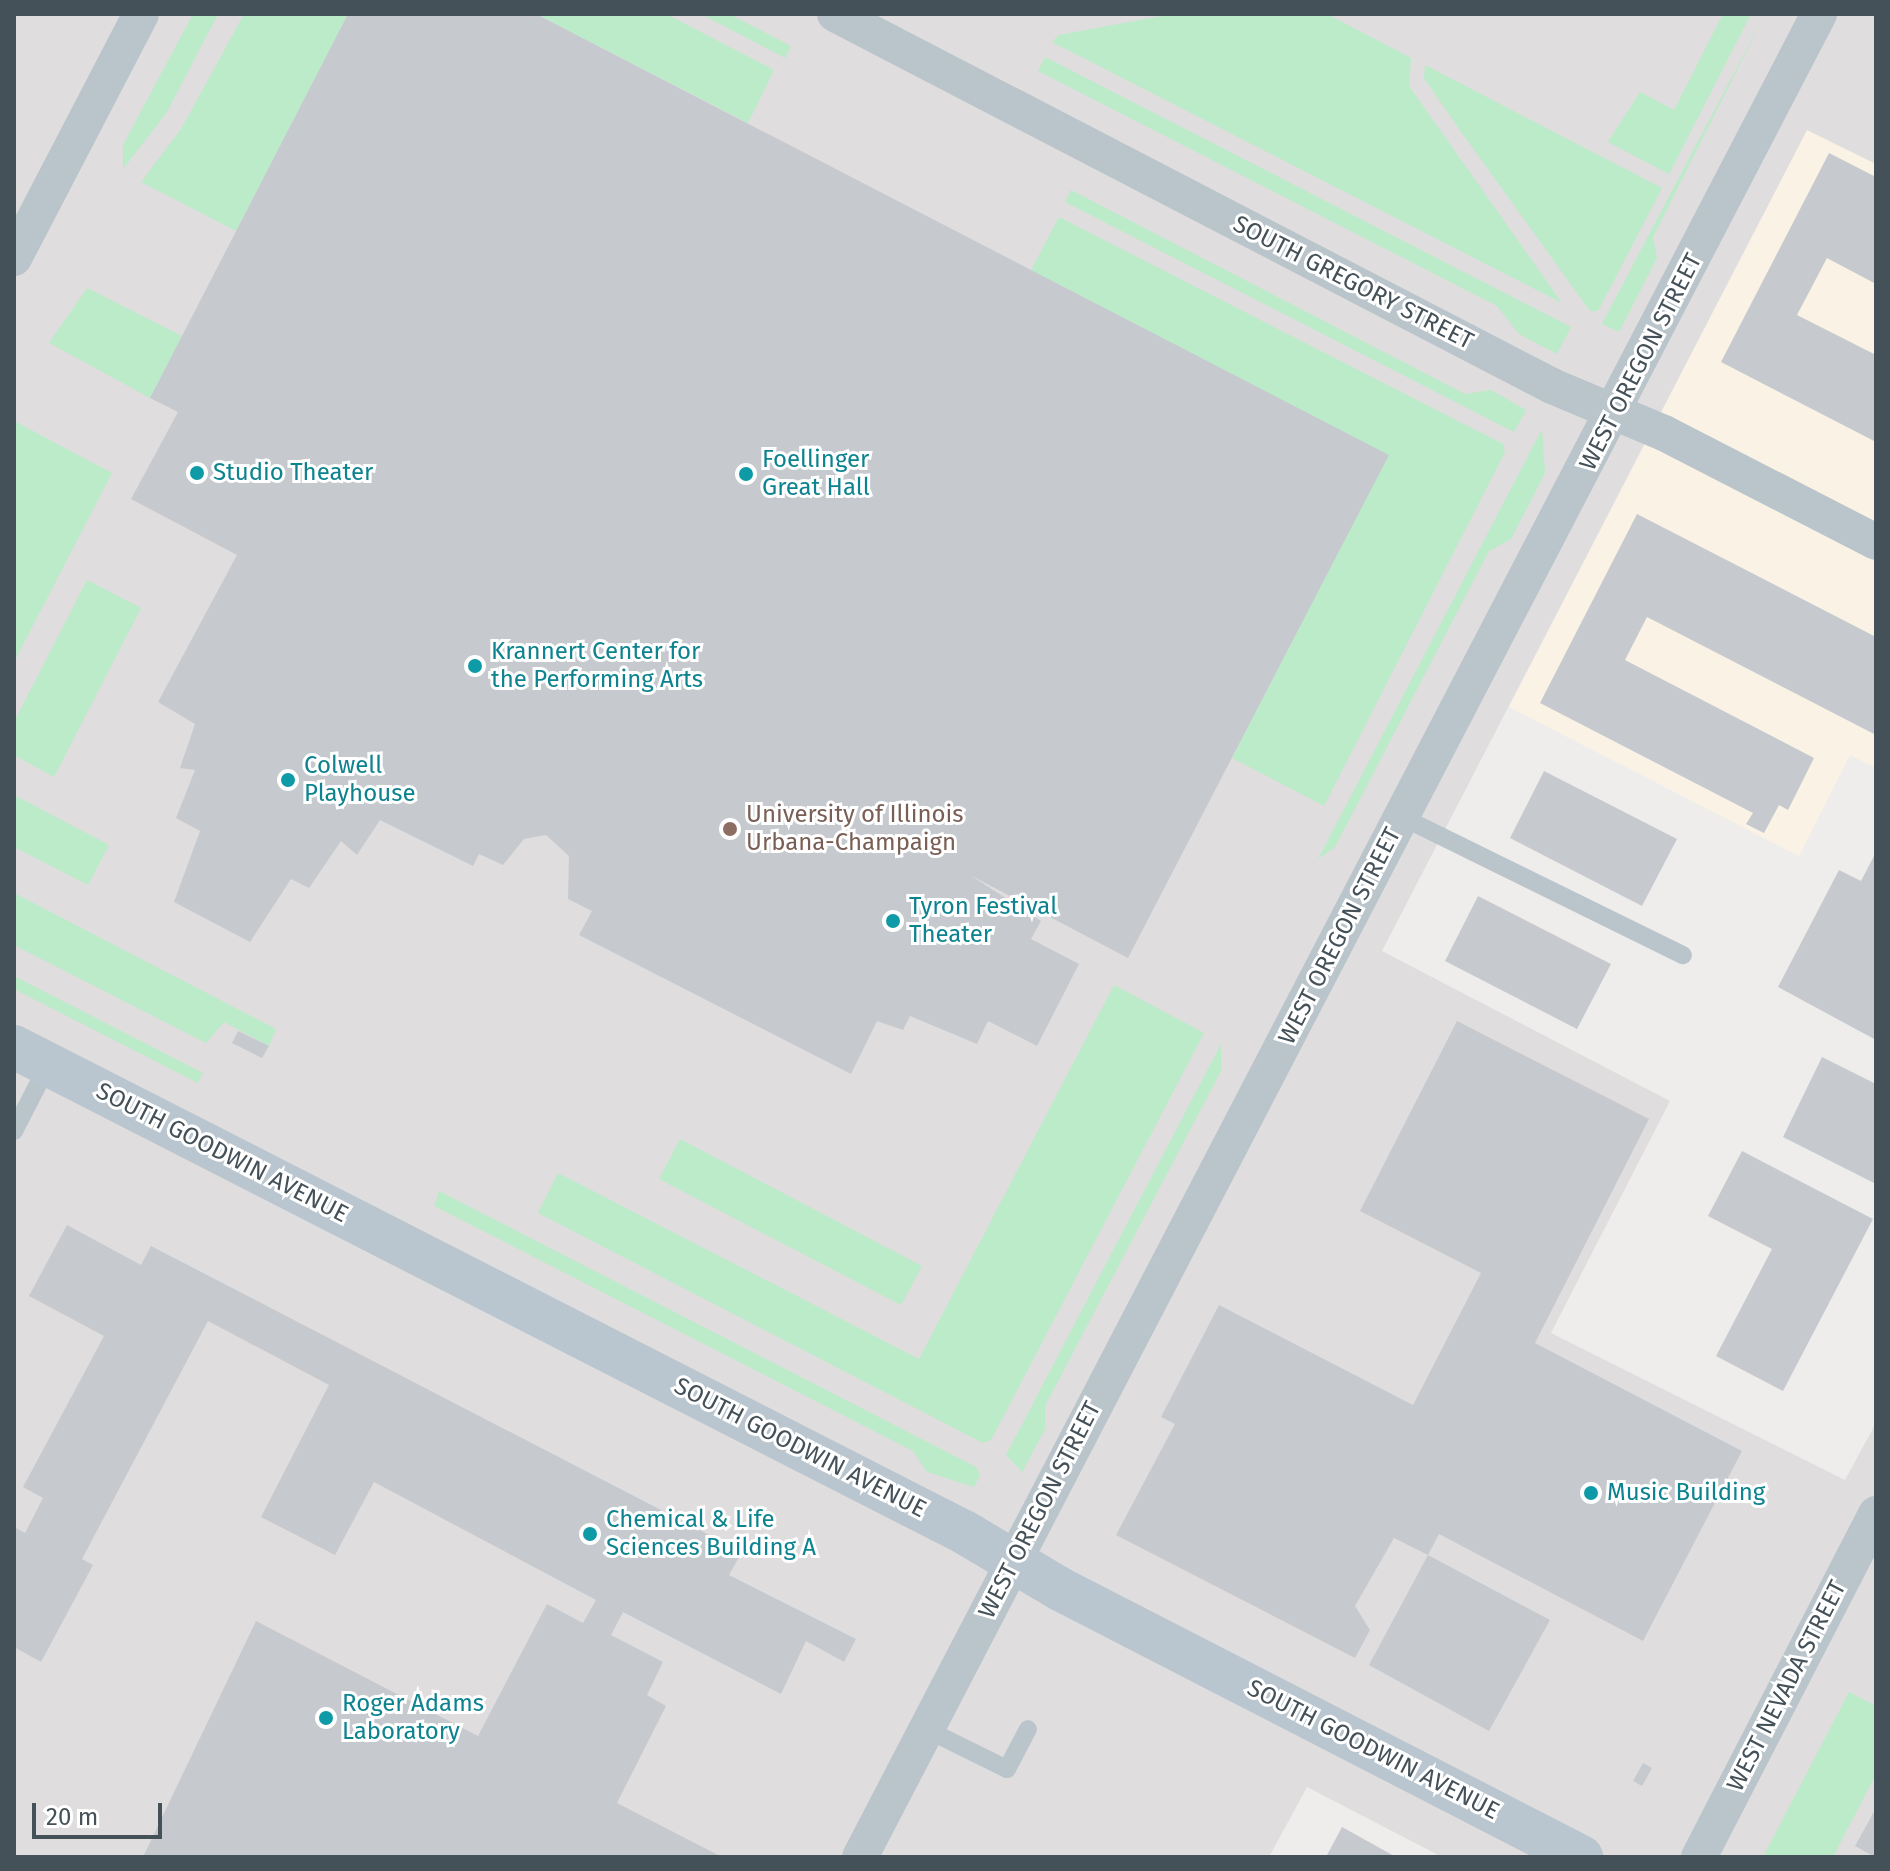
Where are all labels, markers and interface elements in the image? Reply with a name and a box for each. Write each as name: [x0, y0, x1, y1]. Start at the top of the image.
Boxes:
street label: SOUTH GREGORY STREET: [1228, 210, 1478, 356]
street label: WEST OREGON STREET: [1574, 249, 1708, 475]
place label: Foellinger Great Hall: [762, 446, 870, 502]
place label: Studio Theater: [213, 459, 373, 487]
marker: Studio Theater: [188, 464, 206, 482]
marker: Foellinger Great Hall: [737, 465, 755, 483]
place label: Krannert Center for the Performing Arts: [491, 638, 703, 694]
marker: Krannert Center for the Performing Arts: [466, 657, 484, 675]
place label: Colwell Playhouse: [304, 752, 415, 808]
marker: Colwell Playhouse: [279, 771, 297, 789]
place label: University of Illinois Urbana-Champaign: [746, 801, 963, 857]
marker: University of Illinois Urbana-Champaign: [721, 820, 739, 838]
street label: WEST OREGON STREET: [1273, 823, 1407, 1049]
place label: Tyron Festival Theater: [909, 893, 1057, 949]
marker: Tyron Festival Theater: [884, 912, 902, 930]
street label: SOUTH GOODWIN AVENUE: [91, 1077, 353, 1229]
street label: SOUTH GOODWIN AVENUE: [669, 1372, 931, 1524]
street label: WEST OREGON STREET: [973, 1397, 1107, 1623]
place label: Music Building: [1607, 1479, 1765, 1507]
marker: Music Building: [1582, 1484, 1600, 1502]
place label: Chemical & Life Sciences Building A: [606, 1506, 816, 1562]
marker: Chemical & Life Sciences Building A: [581, 1525, 599, 1543]
street label: WEST NEVADA STREET: [1721, 1576, 1853, 1796]
street label: SOUTH GOODWIN AVENUE: [1242, 1674, 1504, 1826]
place label: Roger Adams Laboratory: [342, 1690, 484, 1746]
marker: Roger Adams Laboratory: [317, 1709, 335, 1727]
scale bar: [36, 1787, 166, 1837]
text: 20 m: [46, 1803, 98, 1831]

